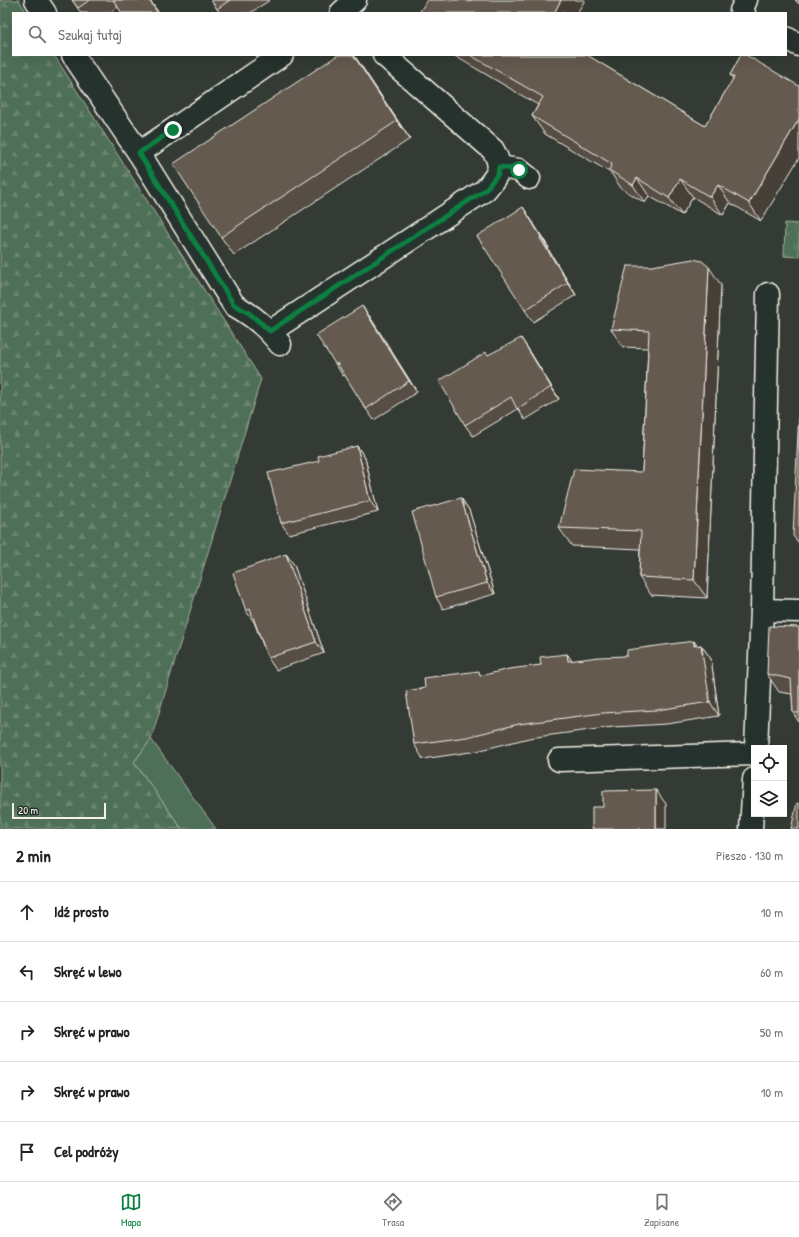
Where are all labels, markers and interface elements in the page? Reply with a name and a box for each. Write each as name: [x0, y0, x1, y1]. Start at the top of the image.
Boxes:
search box: [12, 12, 787, 56]
icon: search: [26, 23, 48, 45]
text: Szukaj tutaj: [58, 24, 122, 45]
route end: [164, 121, 182, 139]
route start: [510, 161, 528, 179]
map controls: [751, 745, 787, 817]
button: locate: [751, 745, 787, 781]
button: layers: [751, 781, 787, 817]
scale bar: [12, 801, 106, 820]
text: 20 m: [18, 803, 38, 817]
text: 2 min: [16, 844, 51, 867]
text: Pieszo · 130 m: [716, 846, 783, 864]
icon: ahead: [16, 901, 38, 923]
text: Idź prosto: [54, 901, 108, 922]
text: 10 m: [761, 903, 783, 921]
icon: left: [16, 961, 38, 983]
text: Skręć w lewo: [54, 961, 121, 982]
text: 60 m: [760, 963, 783, 981]
icon: right: [16, 1021, 38, 1043]
text: Skręć w prawo: [54, 1021, 130, 1042]
text: 50 m: [760, 1023, 783, 1041]
icon: right: [16, 1081, 38, 1103]
text: Skręć w prawo: [54, 1081, 130, 1102]
text: 10 m: [761, 1083, 783, 1101]
icon: arrive: [16, 1141, 38, 1163]
text: Cel podróży: [54, 1141, 119, 1162]
tab: Mapa: [120, 1191, 142, 1229]
tab: Trasa: [382, 1191, 404, 1229]
tab: Zapisane: [644, 1191, 679, 1229]

